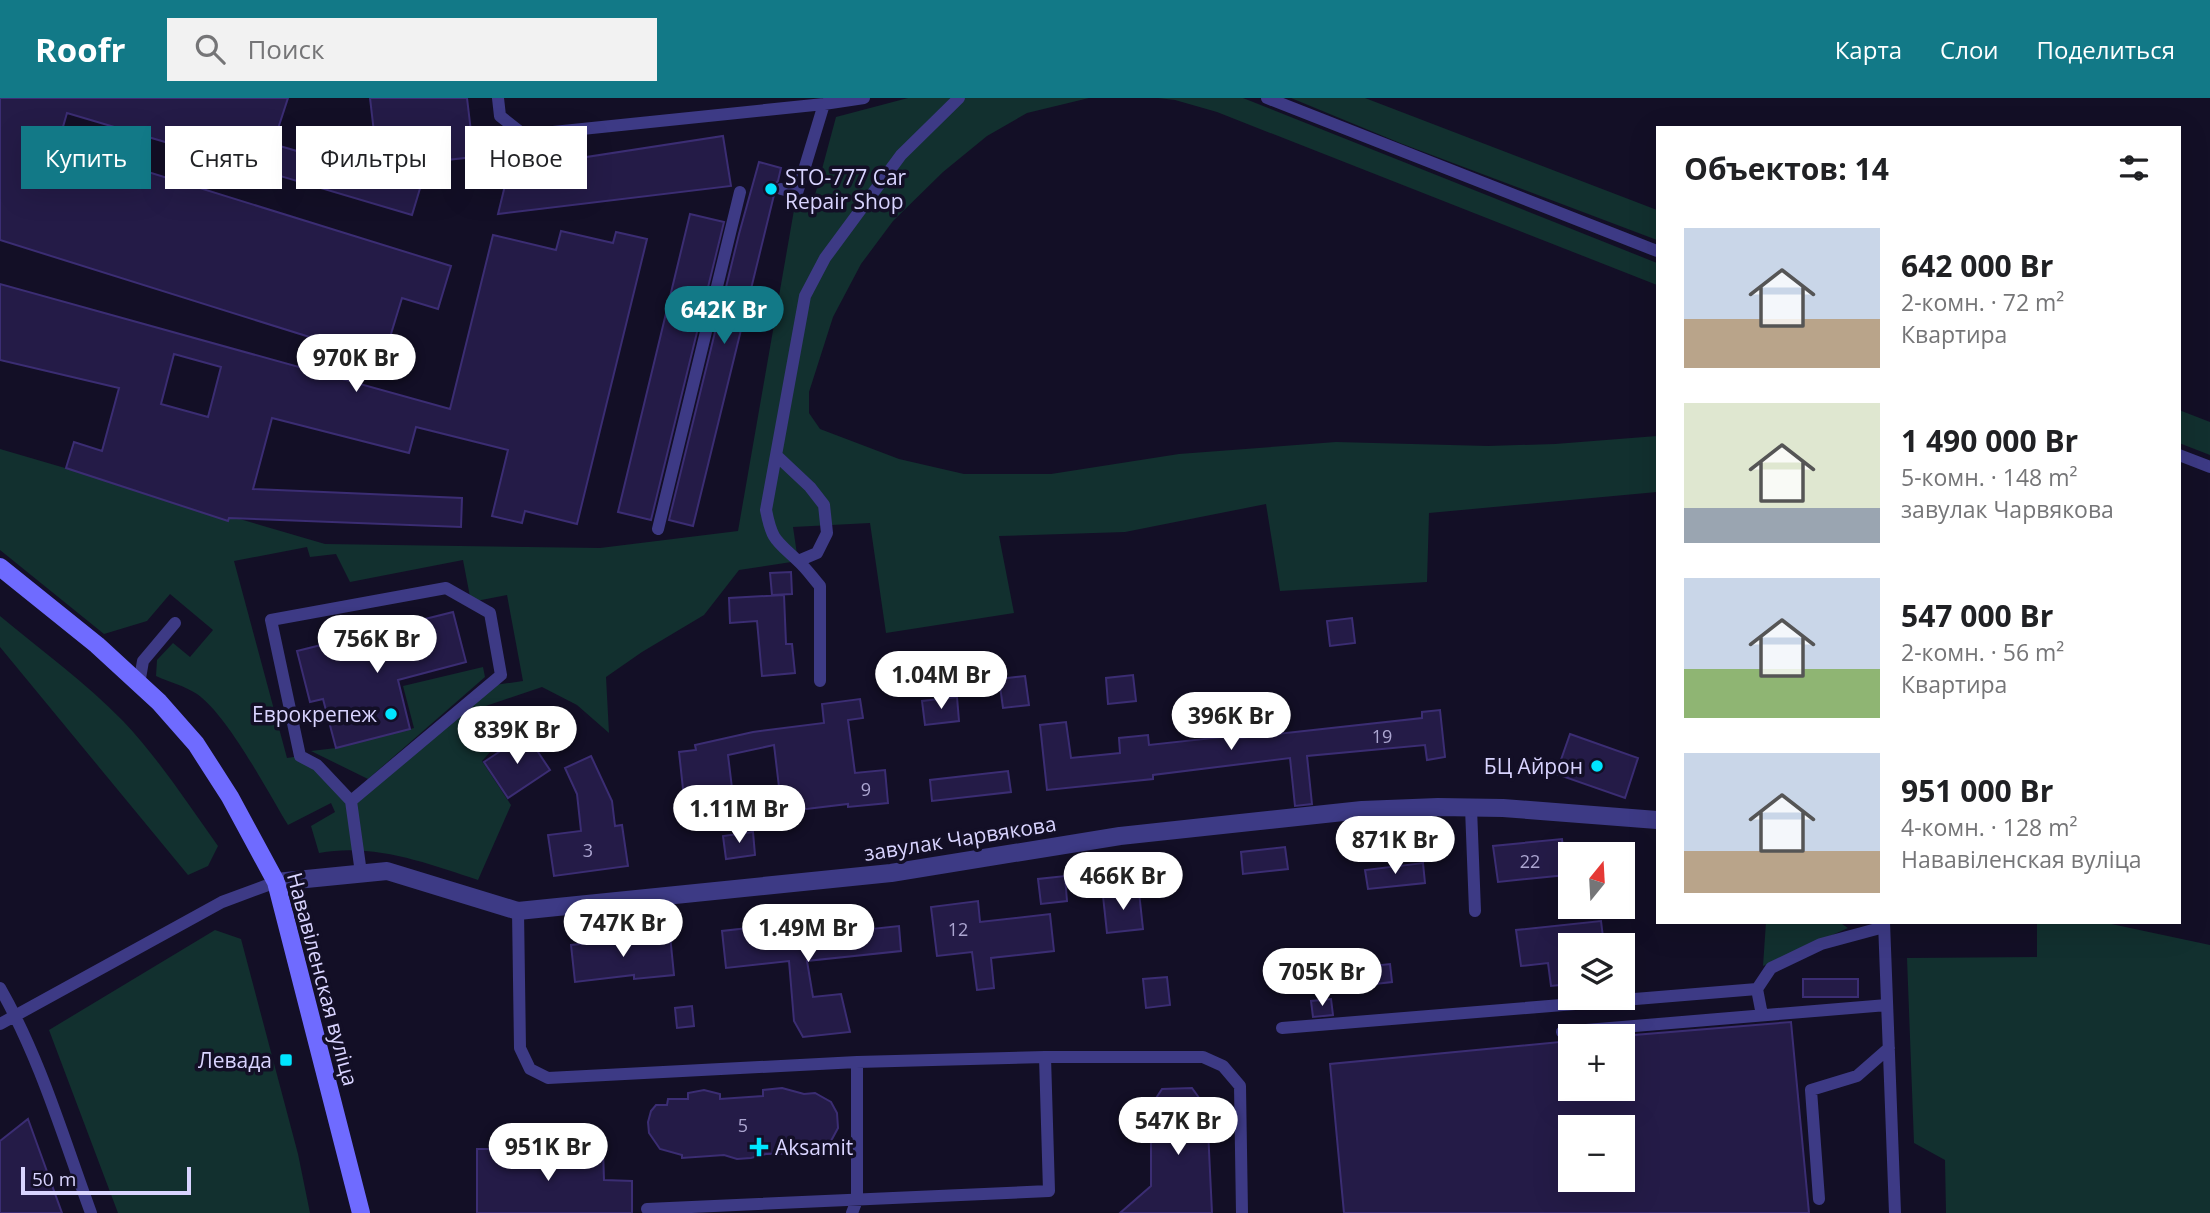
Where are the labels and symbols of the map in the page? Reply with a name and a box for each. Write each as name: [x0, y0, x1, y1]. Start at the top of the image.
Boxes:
place label: STO-777 Car Repair Shop: [785, 163, 907, 215]
marker: STO-777 Car Repair Shop: [763, 181, 779, 197]
pin: 642K Br: [659, 286, 789, 346]
pin: 970K Br: [291, 334, 421, 394]
pin: 756K Br: [312, 616, 442, 675]
pin: 1.04M Br: [869, 652, 1013, 711]
pin: 396K Br: [1166, 692, 1296, 752]
place label: Еврокрепеж: [252, 700, 378, 728]
marker: Еврокрепеж: [383, 706, 399, 722]
pin: 839K Br: [452, 706, 582, 766]
house number: 19: [1372, 724, 1392, 748]
place label: БЦ Айрон: [1484, 752, 1583, 780]
marker: БЦ Айрон: [1589, 758, 1605, 774]
house number: 9: [861, 777, 871, 801]
pin: 1.11M Br: [667, 786, 811, 845]
street label: завулак Чарвякова: [862, 809, 1058, 867]
pin: 871K Br: [1330, 816, 1460, 876]
house number: 3: [583, 838, 593, 862]
north arrow: [1558, 842, 1634, 919]
house number: 22: [1520, 849, 1540, 873]
pin: 466K Br: [1058, 852, 1188, 912]
street label: Нававіленская вуліца: [281, 869, 365, 1089]
pin: 747K Br: [558, 900, 688, 959]
pin: 1.49M Br: [736, 904, 880, 964]
house number: 12: [948, 917, 968, 941]
pin: 705K Br: [1257, 948, 1387, 1008]
place label: Левада: [198, 1046, 272, 1074]
marker: Левада: [278, 1052, 294, 1068]
pin: 547K Br: [1113, 1098, 1243, 1157]
house number: 5: [738, 1113, 748, 1137]
pin: 951K Br: [483, 1124, 613, 1183]
place label: Aksamit: [775, 1133, 853, 1161]
marker: Aksamit: [749, 1137, 769, 1157]
scale bar: [21, 1164, 191, 1196]

